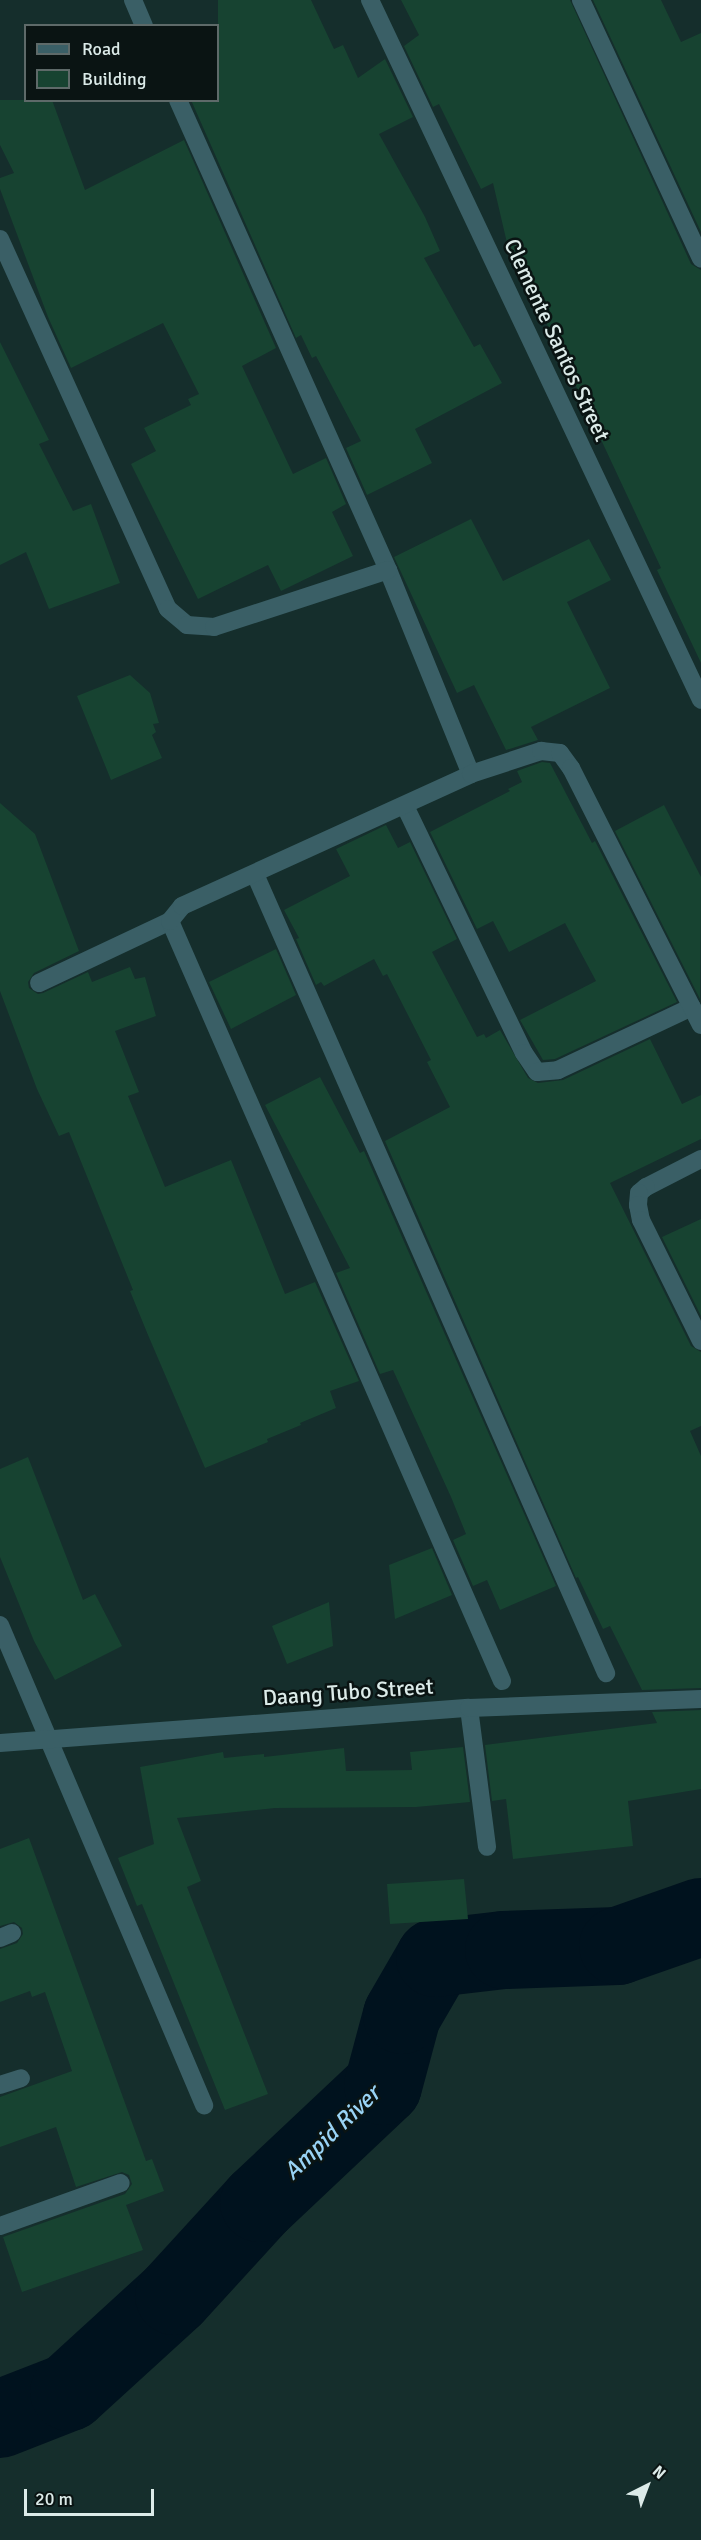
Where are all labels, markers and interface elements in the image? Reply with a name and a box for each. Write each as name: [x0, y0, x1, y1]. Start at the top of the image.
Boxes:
legend: [24, 24, 219, 102]
text: Road: [82, 38, 121, 60]
text: Building: [82, 68, 146, 90]
street label: Clemente Santos Street: [498, 234, 616, 446]
street label: Daang Tubo Street: [262, 1673, 434, 1711]
water label: Ampid River: [278, 2080, 386, 2186]
north arrow: [617, 2456, 677, 2516]
text: N: [648, 2461, 670, 2484]
scale bar: [27, 2477, 158, 2515]
text: 20 m: [35, 2488, 73, 2510]

